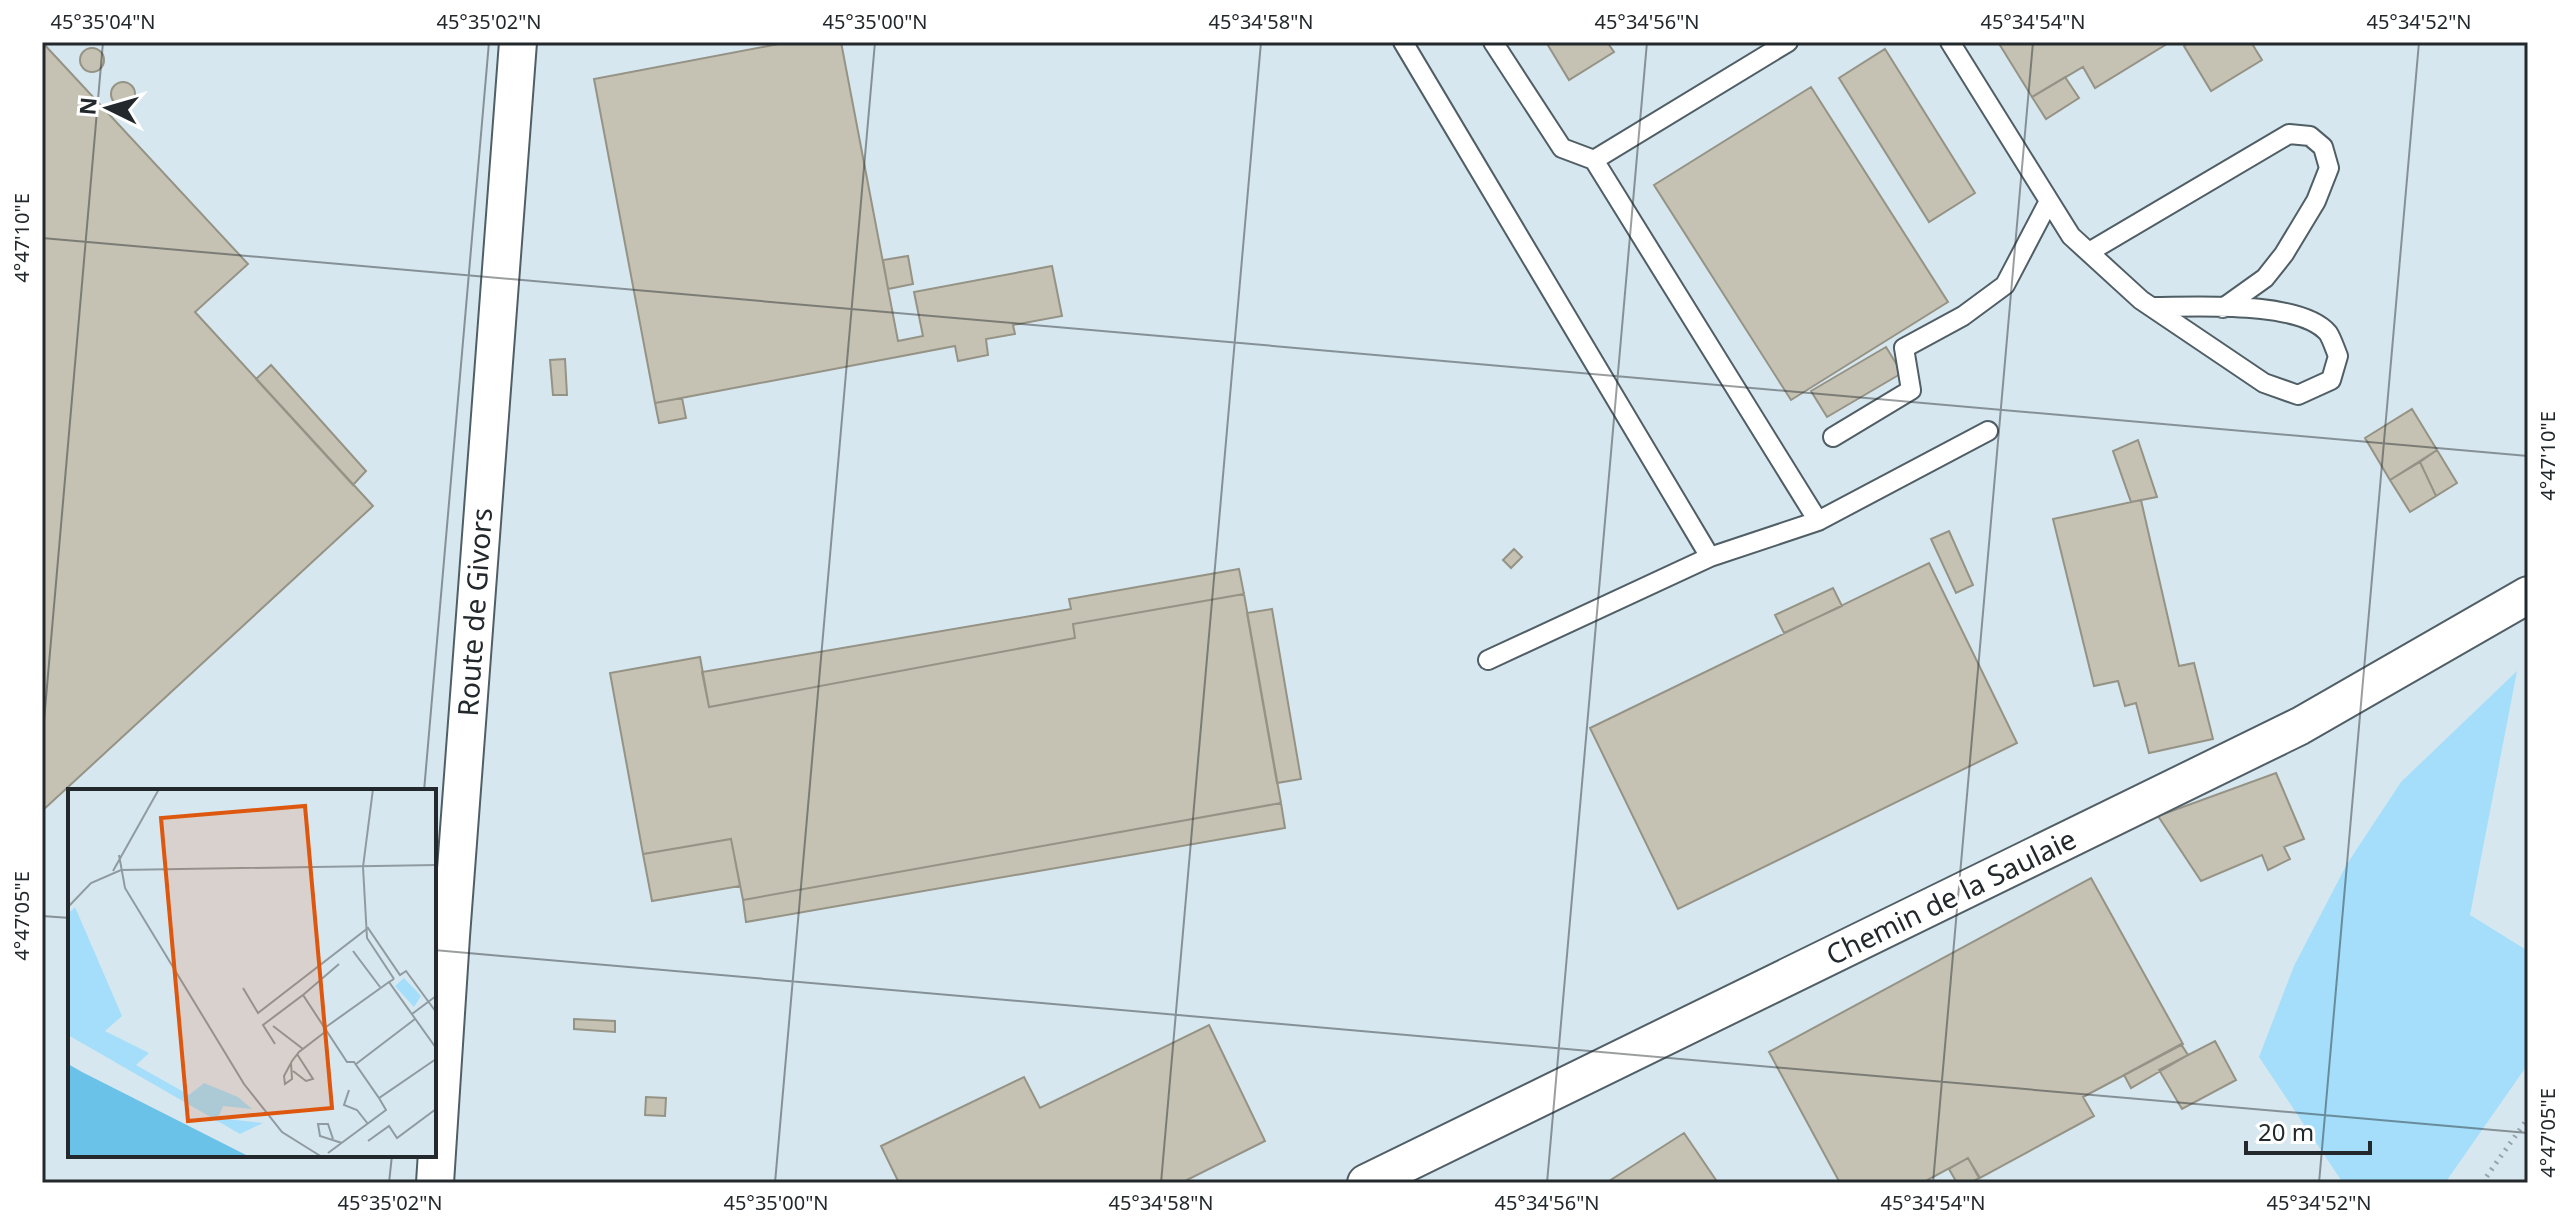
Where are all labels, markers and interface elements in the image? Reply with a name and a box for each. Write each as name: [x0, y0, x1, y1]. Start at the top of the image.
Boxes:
text: 45°35'04"N: [50, 8, 156, 35]
text: 45°35'02"N: [436, 8, 542, 35]
text: 45°35'00"N: [822, 8, 928, 35]
text: 45°34'58"N: [1208, 8, 1314, 35]
text: 45°34'56"N: [1594, 8, 1700, 35]
text: 45°34'54"N: [1980, 8, 2086, 35]
text: 45°34'52"N: [2366, 8, 2472, 35]
north arrow: [68, 68, 148, 148]
text: N: [71, 96, 103, 116]
text: 4°47'10"E: [8, 193, 35, 283]
text: 4°47'10"E: [2534, 411, 2561, 501]
street label: Route de Givors: [448, 506, 500, 717]
inset map: [68, 789, 436, 1157]
street label: Chemin de la Saulaie: [1819, 819, 2082, 973]
text: 4°47'05"E: [8, 871, 35, 961]
text: 4°47'05"E: [2534, 1088, 2561, 1178]
scale bar: [2246, 1105, 2370, 1155]
text: 20 m: [2258, 1115, 2314, 1148]
text: 45°35'02"N: [337, 1189, 443, 1216]
text: 45°35'00"N: [723, 1189, 829, 1216]
text: 45°34'58"N: [1108, 1189, 1214, 1216]
text: 45°34'56"N: [1494, 1189, 1600, 1216]
text: 45°34'54"N: [1880, 1189, 1986, 1216]
text: 45°34'52"N: [2266, 1189, 2372, 1216]

